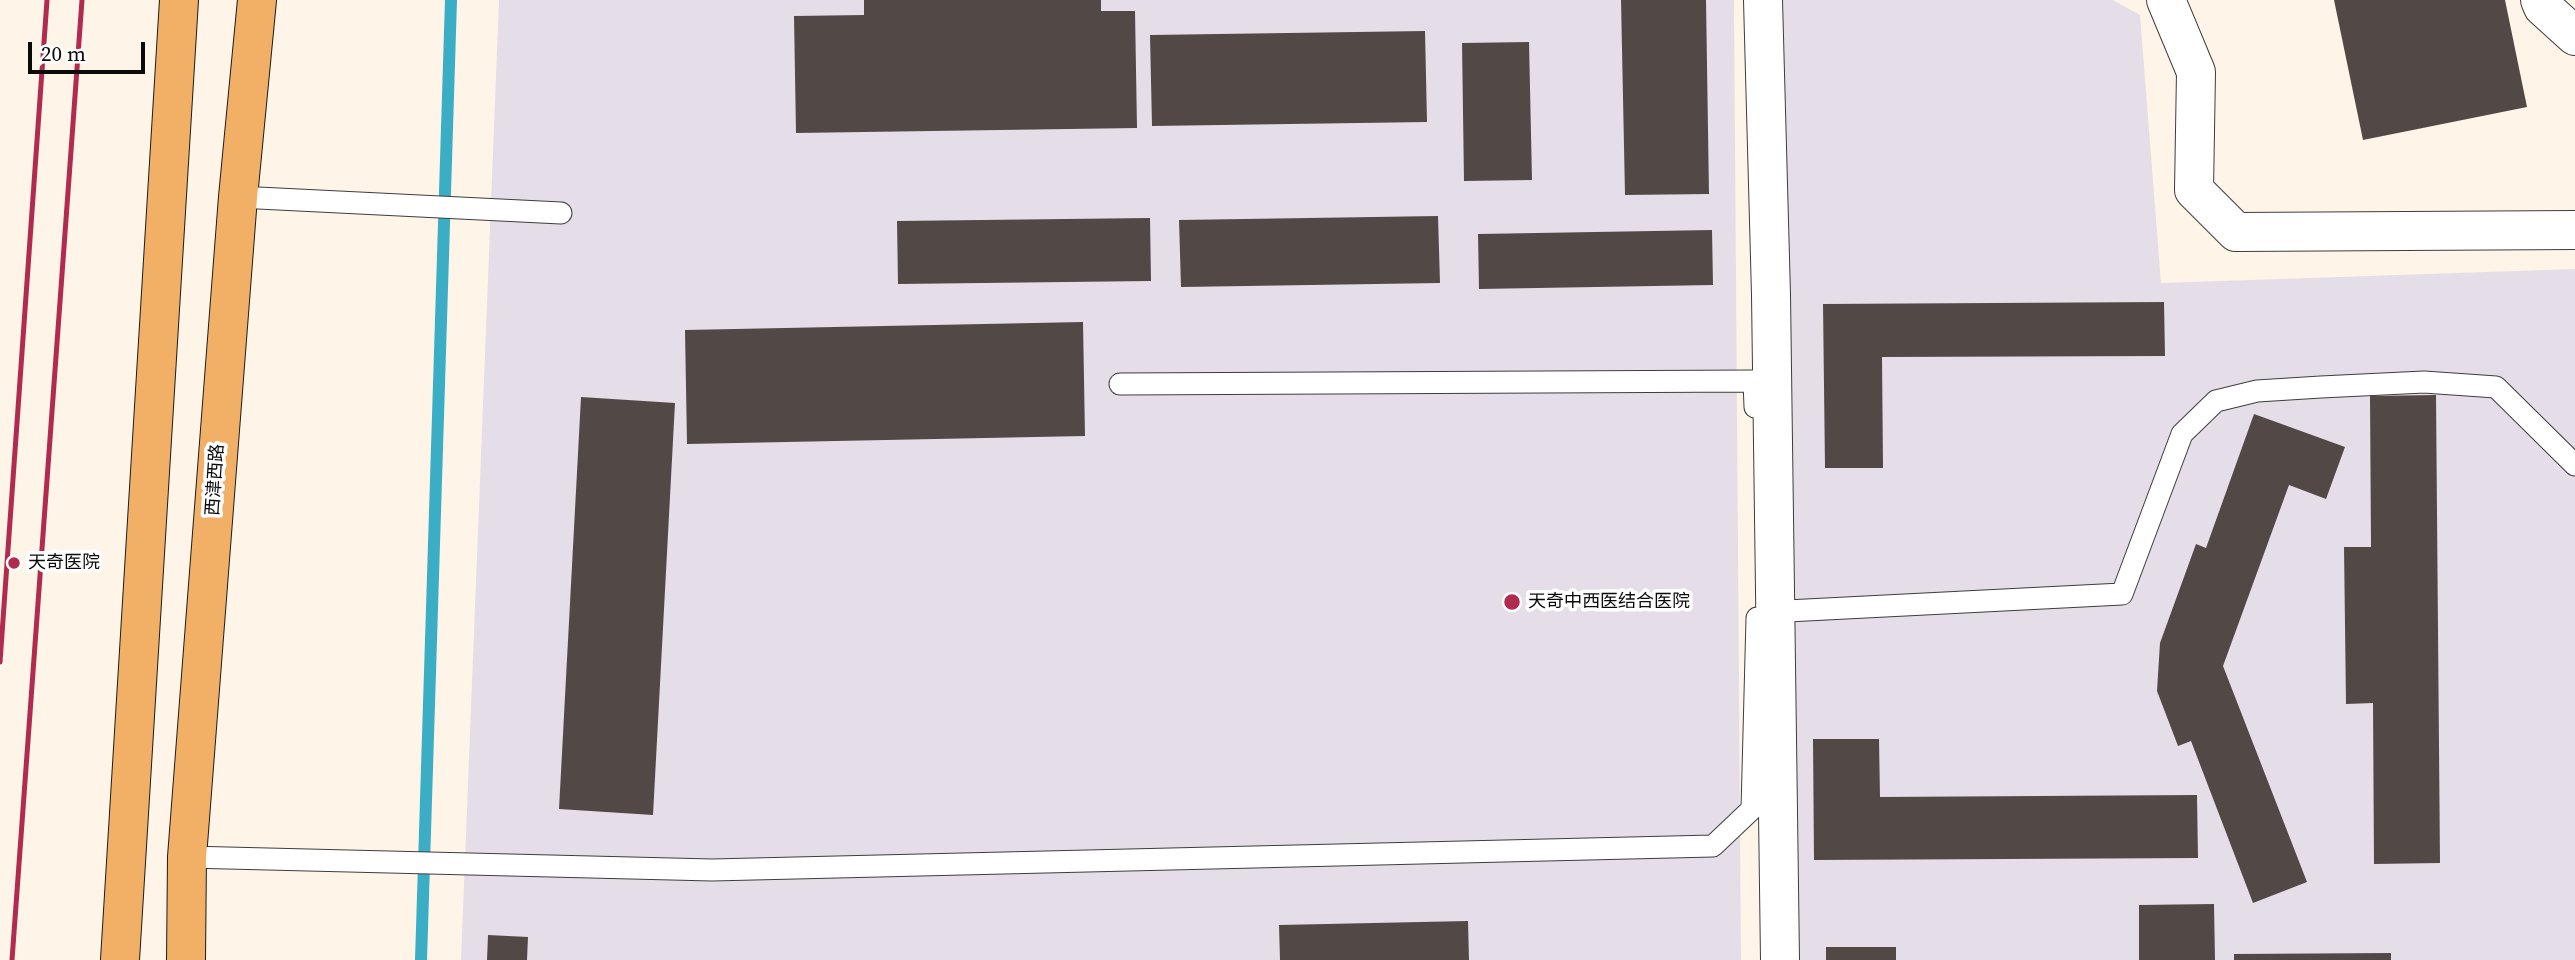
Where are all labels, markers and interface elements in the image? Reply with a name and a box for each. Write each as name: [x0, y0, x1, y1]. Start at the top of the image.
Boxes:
scale bar: [32, 28, 149, 72]
text: 20 m: [41, 39, 86, 68]
street label: 西津西路: [203, 443, 229, 517]
place label: 天奇医院: [28, 552, 100, 574]
marker: 天奇医院: [6, 555, 22, 571]
place label: 天奇中西医结合医院: [1528, 591, 1690, 613]
marker: 天奇中西医结合医院: [1502, 592, 1522, 612]

